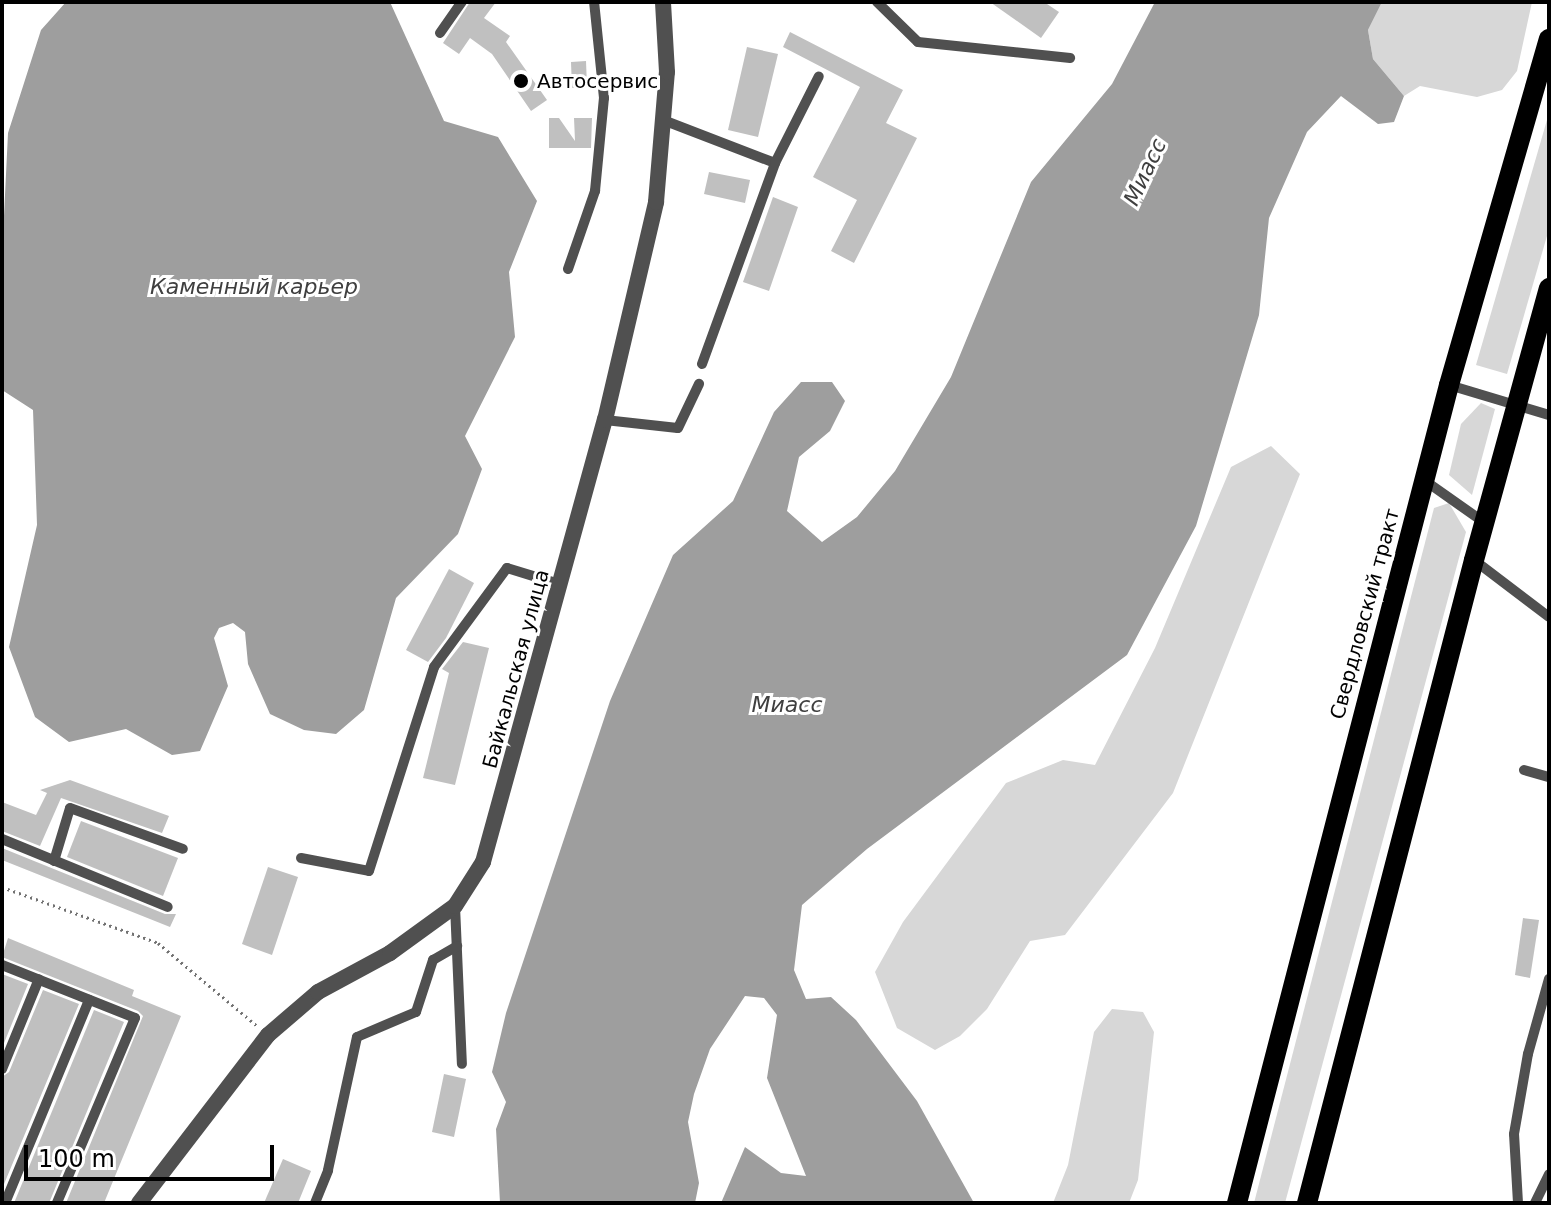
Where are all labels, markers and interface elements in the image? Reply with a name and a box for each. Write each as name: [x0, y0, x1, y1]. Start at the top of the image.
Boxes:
place label: Автосервис: [537, 69, 658, 93]
marker: Автосервис: [512, 72, 530, 90]
water label: Миасс: [1118, 134, 1172, 210]
water label: Каменный карьер: [150, 274, 358, 300]
street label: Свердловский тракт: [1325, 506, 1405, 722]
street label: Байкальская улица: [478, 567, 554, 771]
water label: Миасс: [752, 692, 822, 718]
scale bar: [28, 1129, 278, 1179]
text: 100 m: [38, 1145, 115, 1173]

